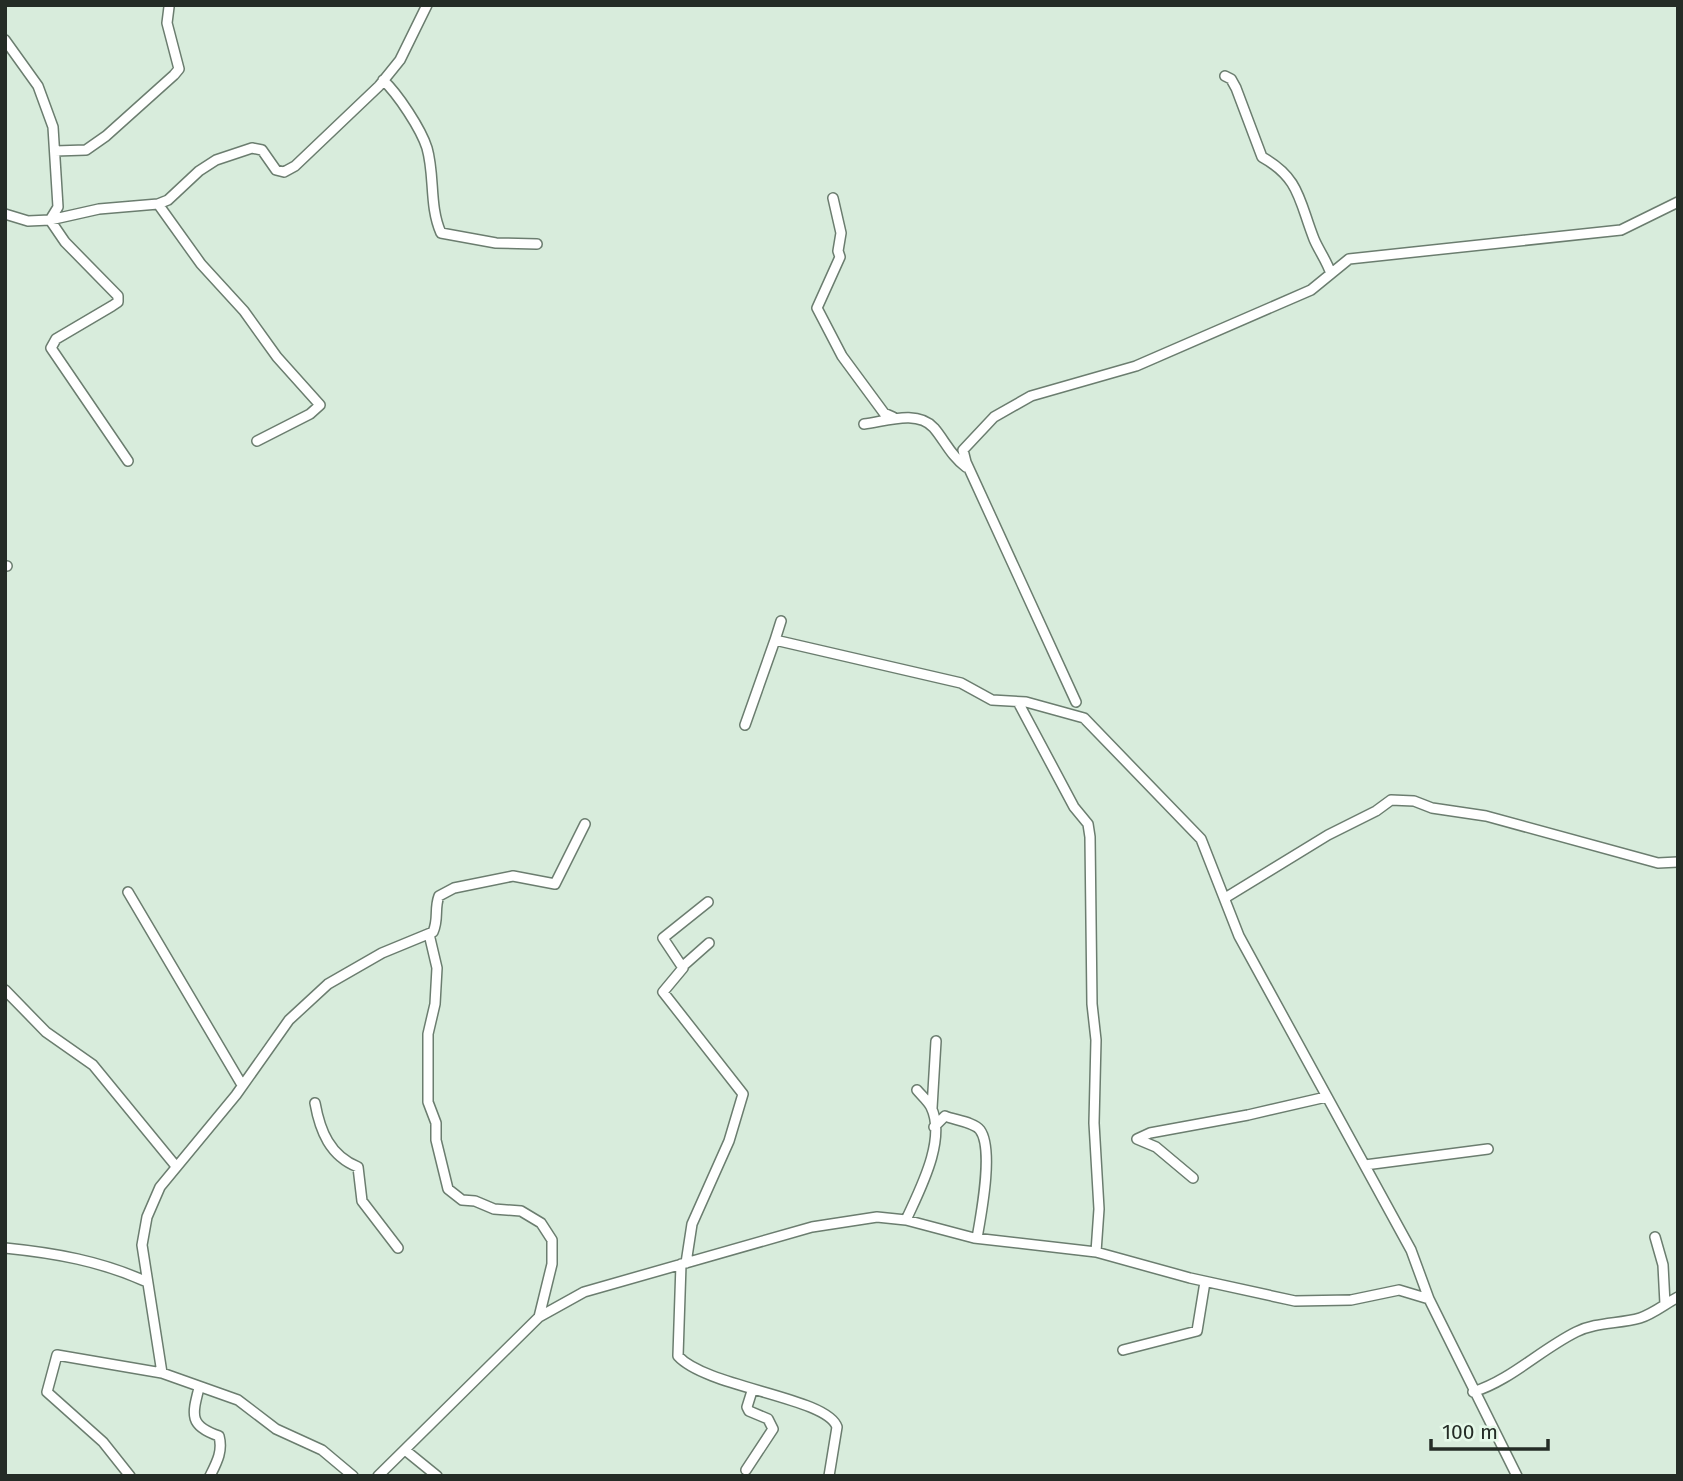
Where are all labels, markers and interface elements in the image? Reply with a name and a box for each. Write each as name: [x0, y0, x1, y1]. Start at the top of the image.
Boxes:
scale bar: [1431, 1408, 1548, 1452]
text: 100 m: [1442, 1419, 1498, 1445]

